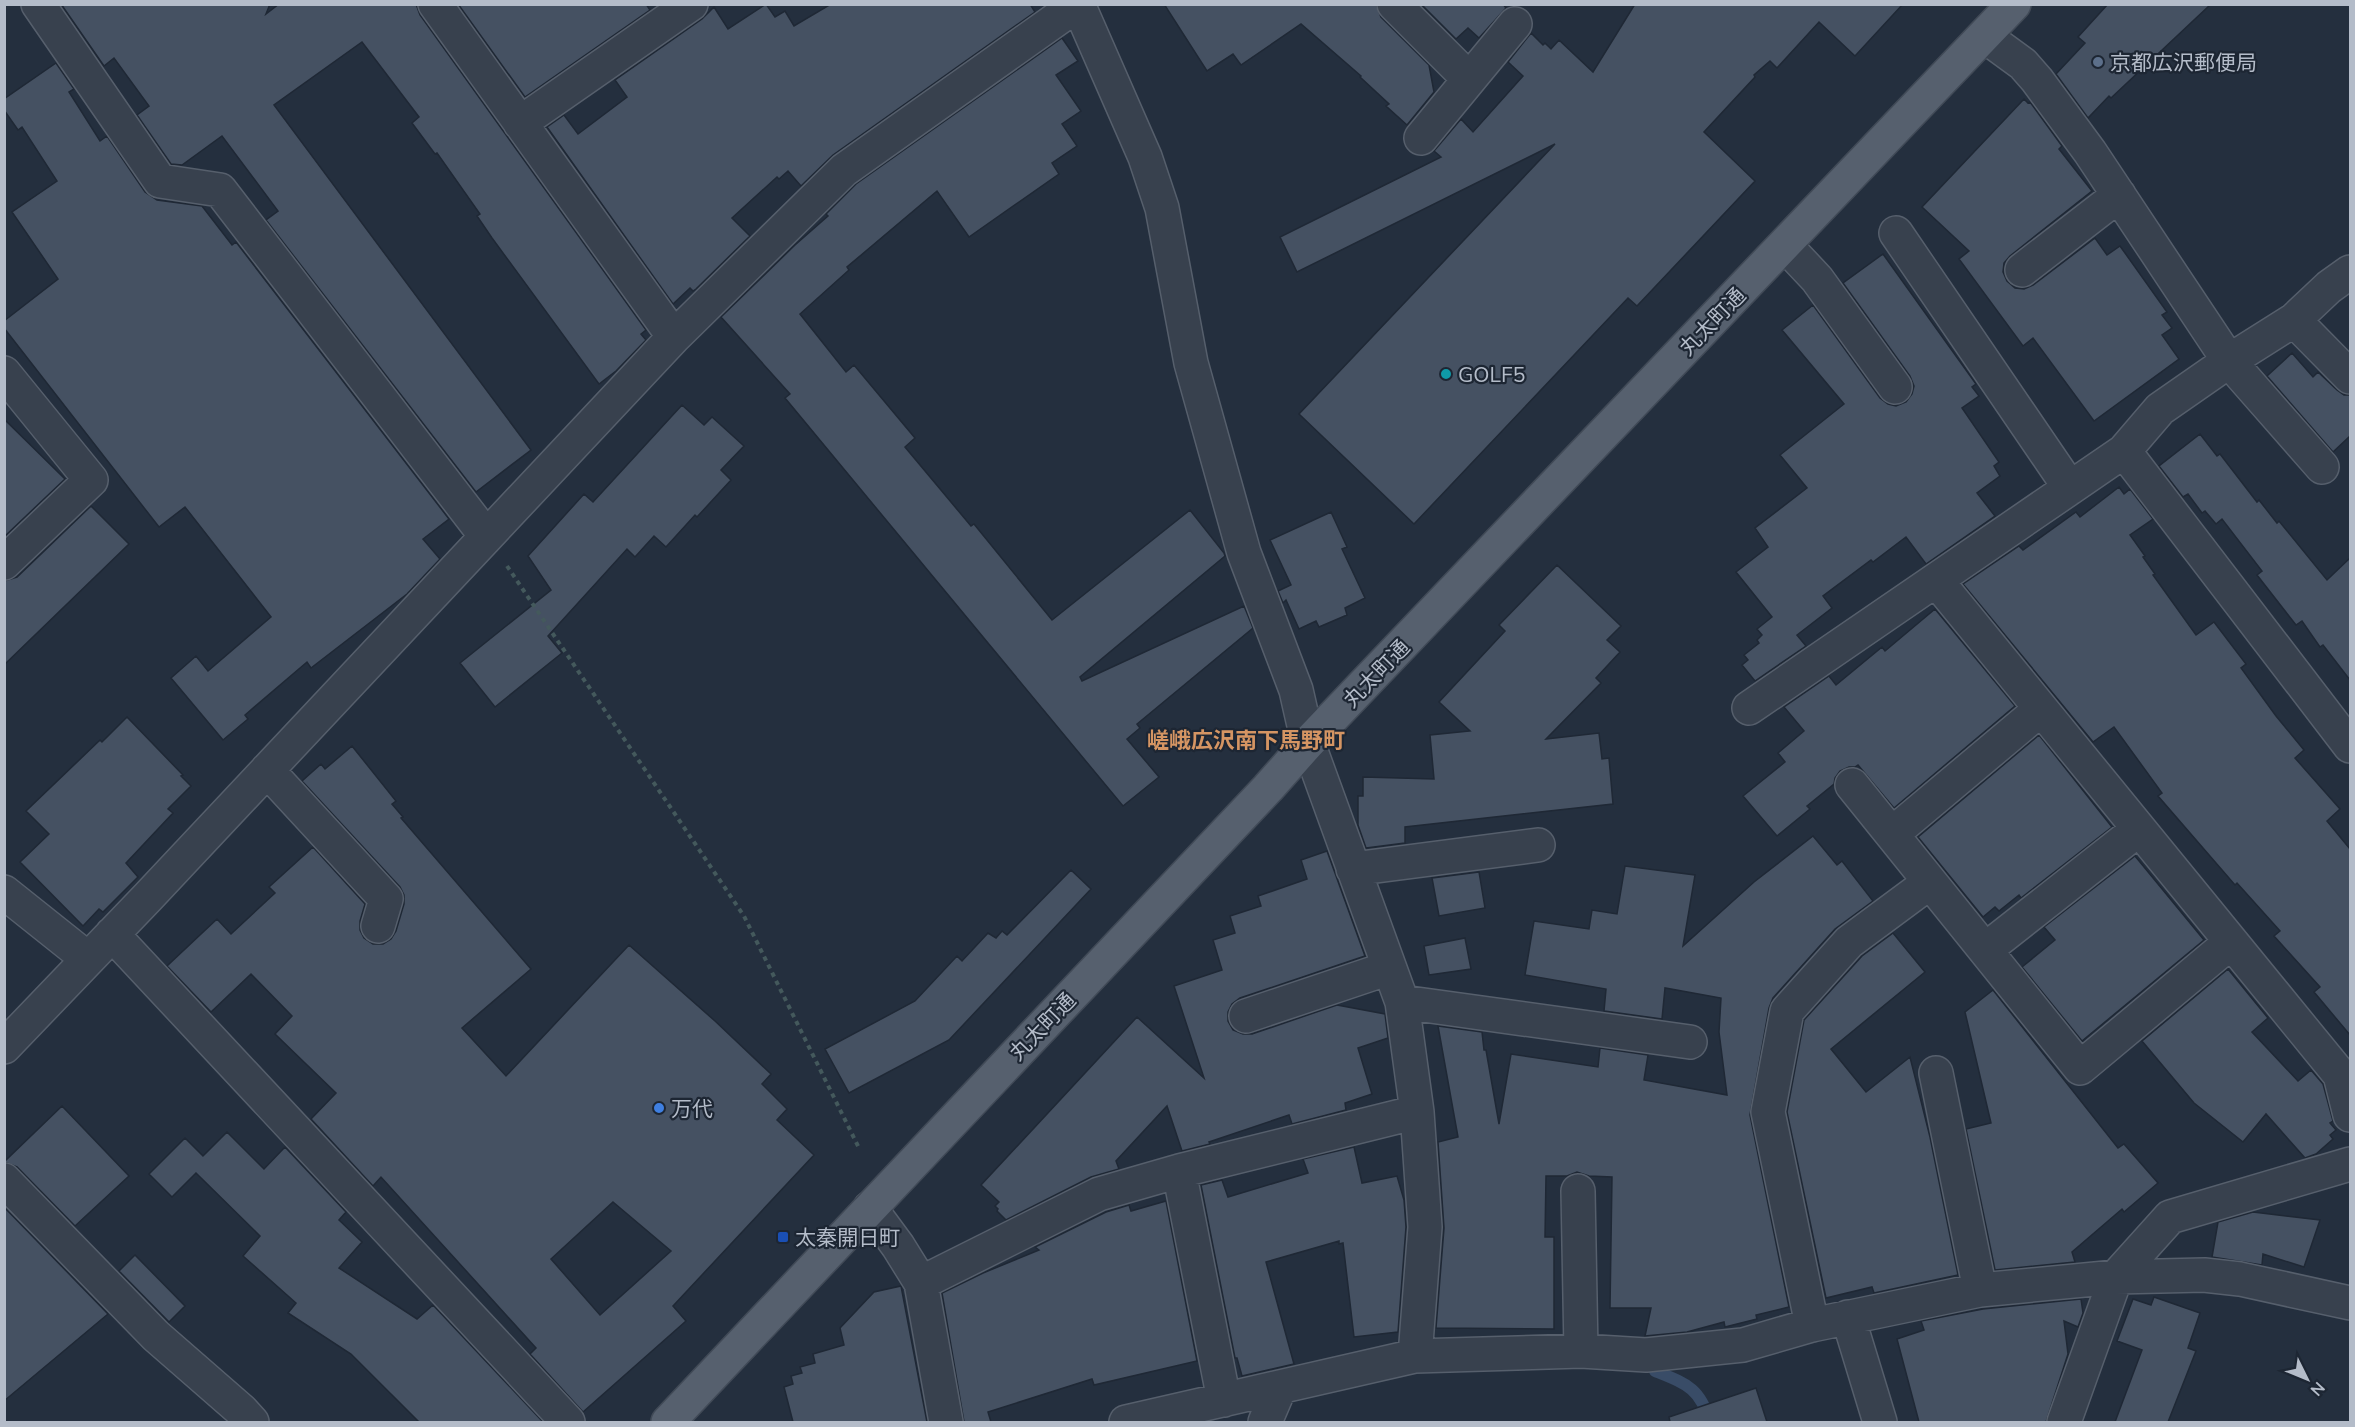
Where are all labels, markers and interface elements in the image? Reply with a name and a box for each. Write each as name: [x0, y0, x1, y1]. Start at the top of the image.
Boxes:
place label: 京都広沢郵便局: [2110, 49, 2257, 75]
marker: 京都広沢郵便局: [2091, 55, 2105, 69]
street label: 丸太町通: [1673, 282, 1751, 360]
place label: GOLF5: [1458, 361, 1525, 387]
marker: GOLF5: [1439, 367, 1453, 381]
street label: 丸太町通: [1337, 634, 1415, 712]
district label: 嵯峨広沢南下馬野町: [1147, 726, 1345, 754]
street label: 丸太町通: [1003, 987, 1081, 1065]
place label: 万代: [671, 1095, 713, 1121]
marker: 万代: [652, 1101, 666, 1115]
place label: 太秦開日町: [795, 1224, 900, 1250]
marker: 太秦開日町: [776, 1230, 790, 1244]
north arrow: [2277, 1349, 2337, 1409]
text: N: [2307, 1378, 2329, 1400]

